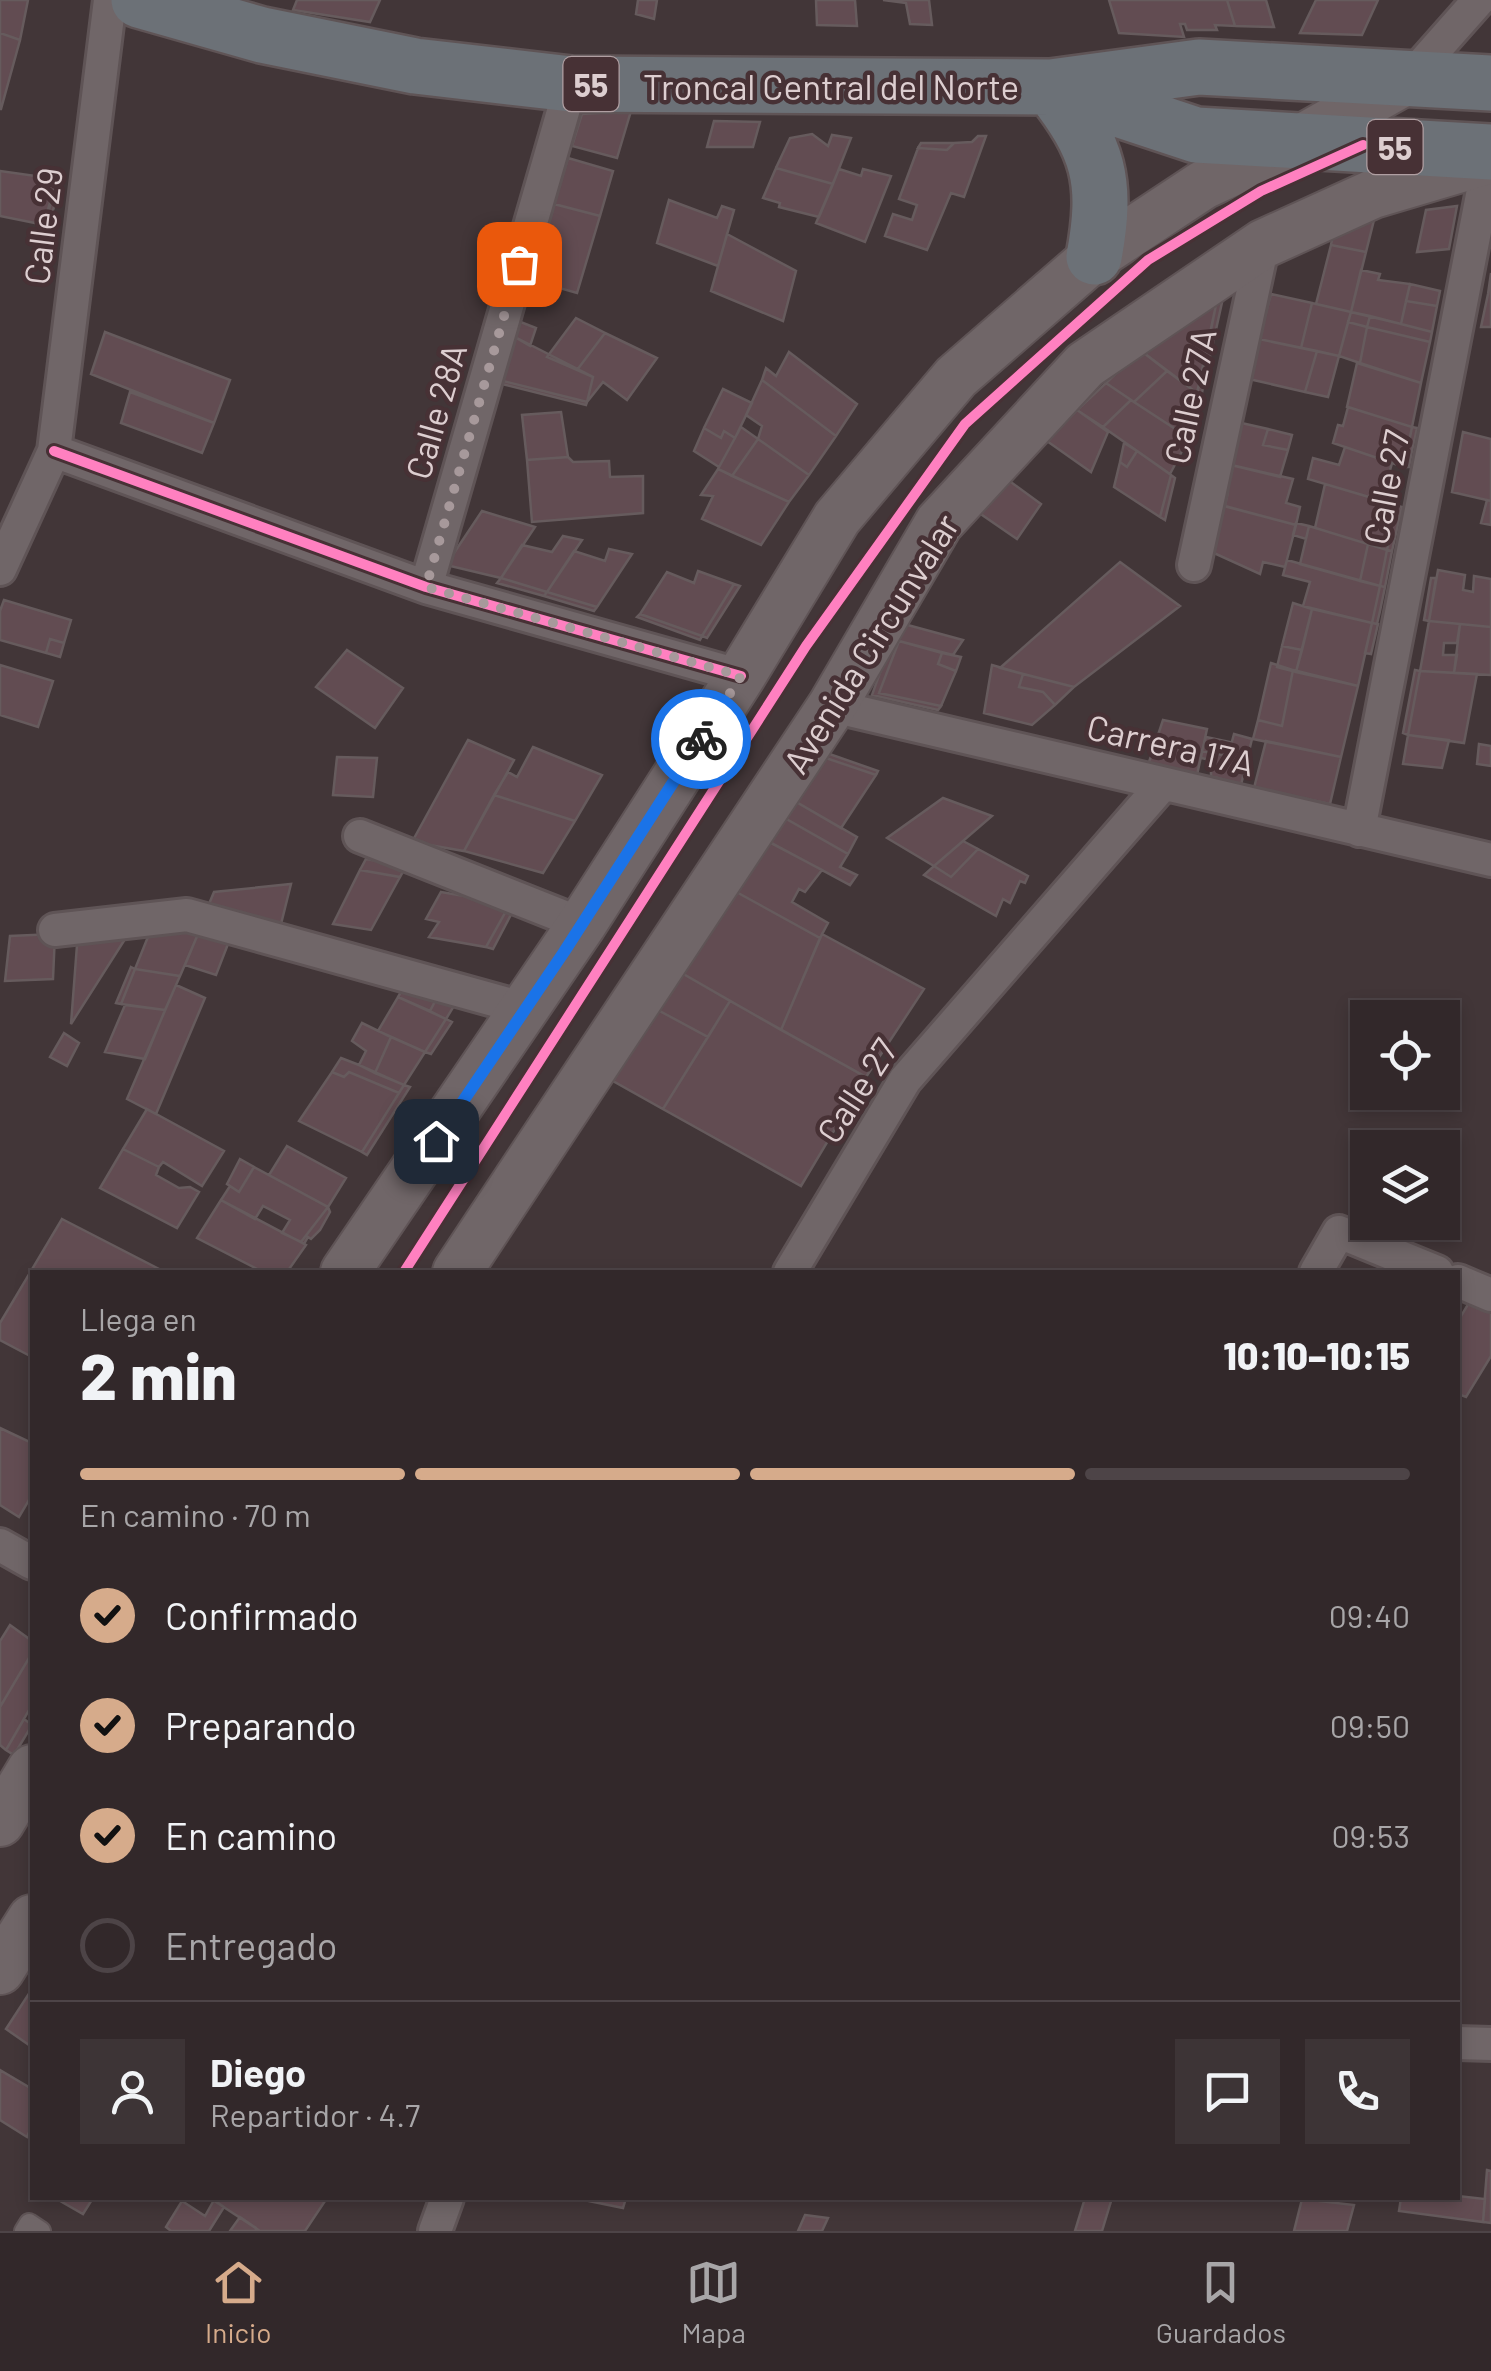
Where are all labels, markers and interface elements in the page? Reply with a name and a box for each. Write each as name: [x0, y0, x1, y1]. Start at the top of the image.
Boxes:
road number: 55: [564, 57, 618, 111]
street label: Troncal Central del Norte: [643, 65, 1019, 107]
road number: 55: [1368, 120, 1422, 174]
street label: Calle 29: [14, 165, 70, 287]
pin: [477, 222, 562, 307]
icon: bag: [492, 237, 547, 292]
street label: Calle 27A: [1154, 325, 1224, 467]
street label: Calle 28A: [396, 338, 474, 484]
street label: Calle 27: [1353, 426, 1417, 548]
street label: Avenida Circunvalar: [773, 505, 967, 780]
courier: [651, 689, 751, 789]
street label: Carrera 17A: [1083, 704, 1259, 784]
icon: bike: [674, 712, 729, 767]
map controls: [1350, 1000, 1460, 1240]
button: locate: [1350, 1000, 1460, 1110]
street label: Calle 27: [807, 1030, 905, 1150]
pin: [394, 1099, 479, 1184]
icon: home: [409, 1114, 464, 1169]
button: layers: [1350, 1130, 1460, 1240]
text: Llega en: [80, 1299, 197, 1337]
text: 10:10–10:15: [1223, 1332, 1410, 1378]
text: 2 min: [80, 1335, 237, 1413]
text: En camino · 70 m: [80, 1495, 311, 1533]
icon: check: [80, 1588, 135, 1643]
text: Confirmado: [165, 1592, 359, 1638]
text: 09:40: [1329, 1596, 1410, 1634]
icon: check: [80, 1698, 135, 1753]
text: Preparando: [165, 1702, 357, 1748]
text: 09:50: [1330, 1706, 1410, 1744]
icon: check: [80, 1808, 135, 1863]
text: En camino: [165, 1812, 337, 1858]
text: 09:53: [1331, 1816, 1410, 1854]
text: Entregado: [165, 1922, 337, 1968]
button: person: [80, 2039, 185, 2144]
button: chat: [1175, 2039, 1280, 2144]
button: phone: [1305, 2039, 1410, 2144]
text: Diego: [210, 2049, 306, 2095]
text: Repartidor · 4.7: [210, 2095, 420, 2133]
tab: Inicio: [205, 2255, 272, 2349]
tab: Mapa: [682, 2255, 746, 2349]
tab: Guardados: [1156, 2255, 1286, 2349]

